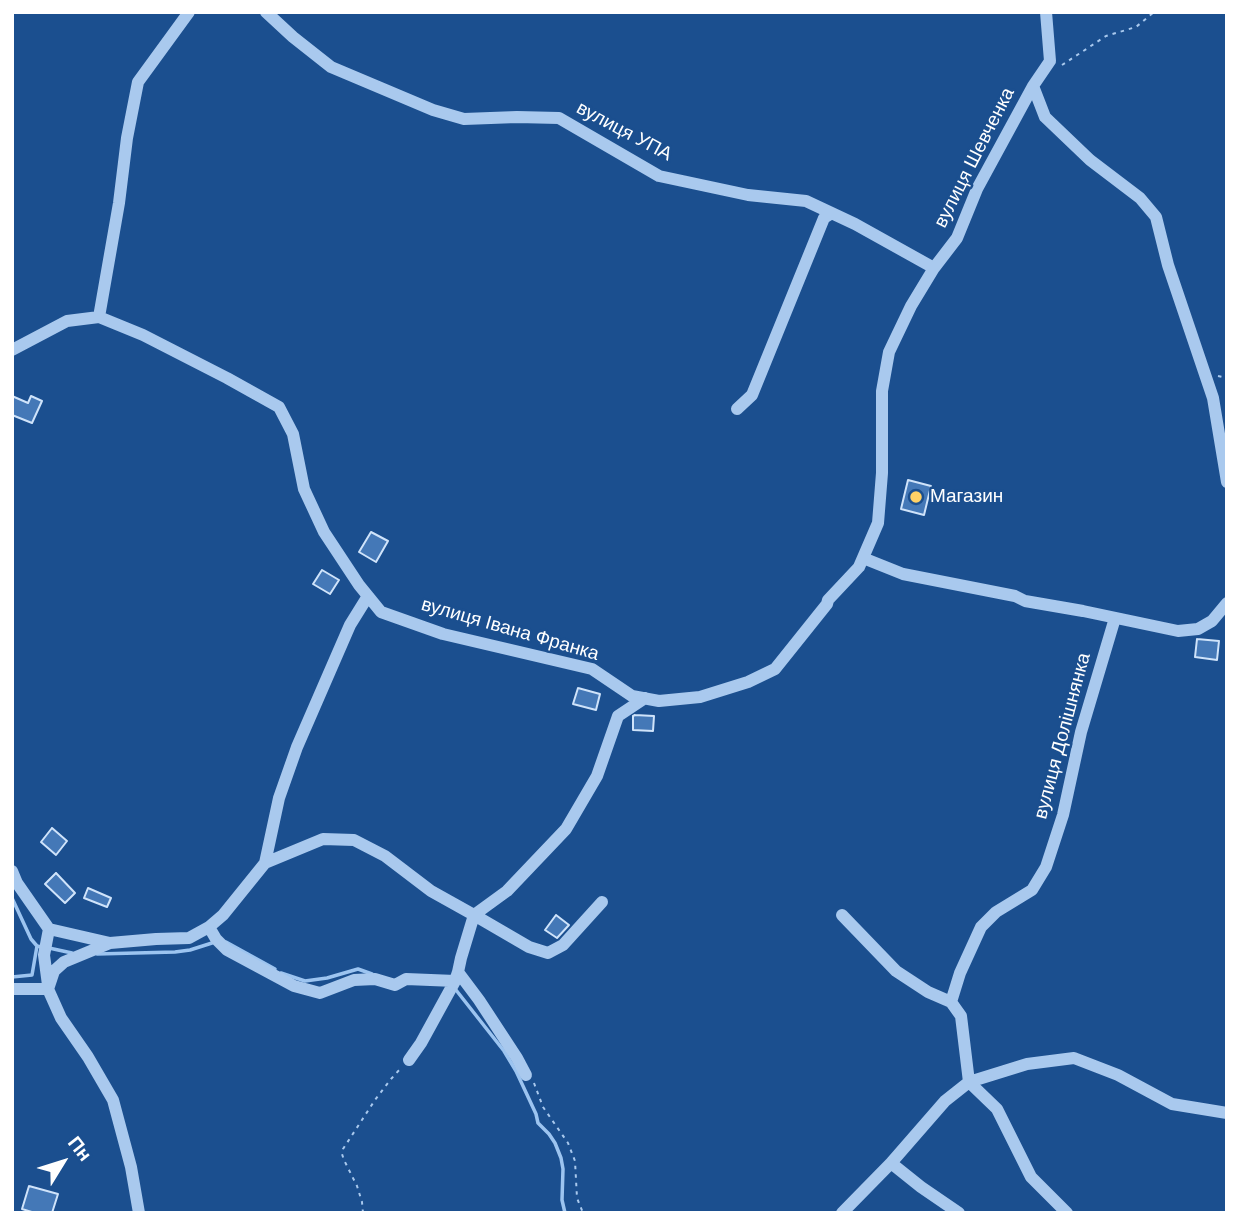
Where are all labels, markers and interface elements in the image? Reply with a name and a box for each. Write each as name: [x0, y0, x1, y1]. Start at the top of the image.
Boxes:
street label: вулиця Шевченка: [930, 84, 1020, 232]
street label: вулиця УПА: [572, 97, 676, 167]
place label: Магазин: [930, 486, 1003, 508]
marker: Магазин: [908, 489, 924, 505]
street label: вулиця Івана Франка: [418, 594, 602, 666]
street label: вулиця Долішнянка: [1030, 650, 1096, 822]
north arrow: [28, 1127, 98, 1197]
text: Пн: [62, 1131, 98, 1166]

